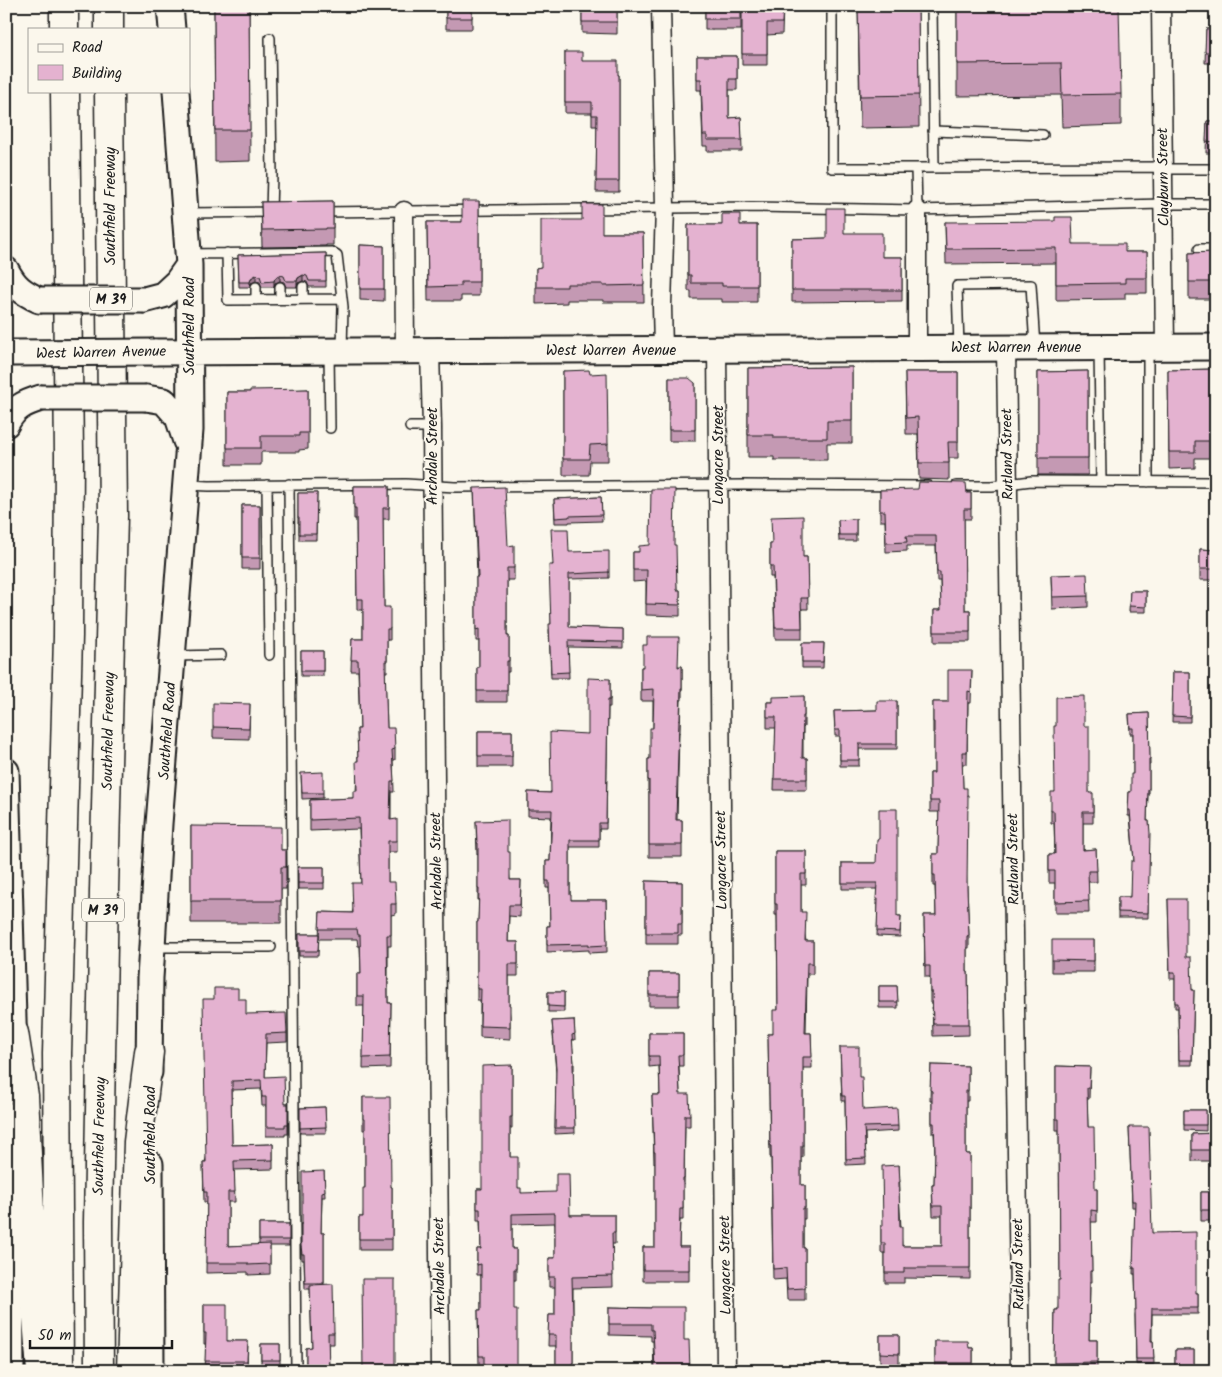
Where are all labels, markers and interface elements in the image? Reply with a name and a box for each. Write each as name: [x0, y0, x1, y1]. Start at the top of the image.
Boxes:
legend: [28, 28, 190, 92]
text: Road: [72, 36, 103, 60]
text: Building: [72, 62, 122, 86]
street label: Clayburn Street: [1151, 127, 1177, 227]
street label: Southfield Freeway: [99, 146, 123, 265]
street label: Southfield Road: [178, 277, 202, 375]
road number: M 39: [90, 288, 132, 310]
street label: West Warren Avenue: [951, 336, 1081, 360]
street label: West Warren Avenue: [546, 339, 676, 363]
street label: West Warren Avenue: [36, 340, 167, 366]
street label: Longacre Street: [707, 405, 731, 505]
street label: Archdale Street: [421, 407, 445, 505]
street label: Rutland Street: [995, 408, 1021, 500]
street label: Southfield Freeway: [96, 671, 122, 790]
street label: Southfield Road: [153, 681, 183, 781]
street label: Longacre Street: [709, 810, 735, 910]
street label: Archdale Street: [424, 812, 450, 910]
street label: Rutland Street: [1001, 813, 1027, 905]
road number: M 39: [82, 898, 124, 922]
street label: Southfield Freeway: [87, 1076, 113, 1195]
street label: Southfield Road: [139, 1086, 163, 1184]
street label: Longacre Street: [713, 1215, 739, 1315]
street label: Archdale Street: [427, 1217, 453, 1315]
street label: Rutland Street: [1006, 1218, 1032, 1310]
scale bar: [30, 1317, 172, 1349]
text: 50 m: [38, 1324, 72, 1348]

